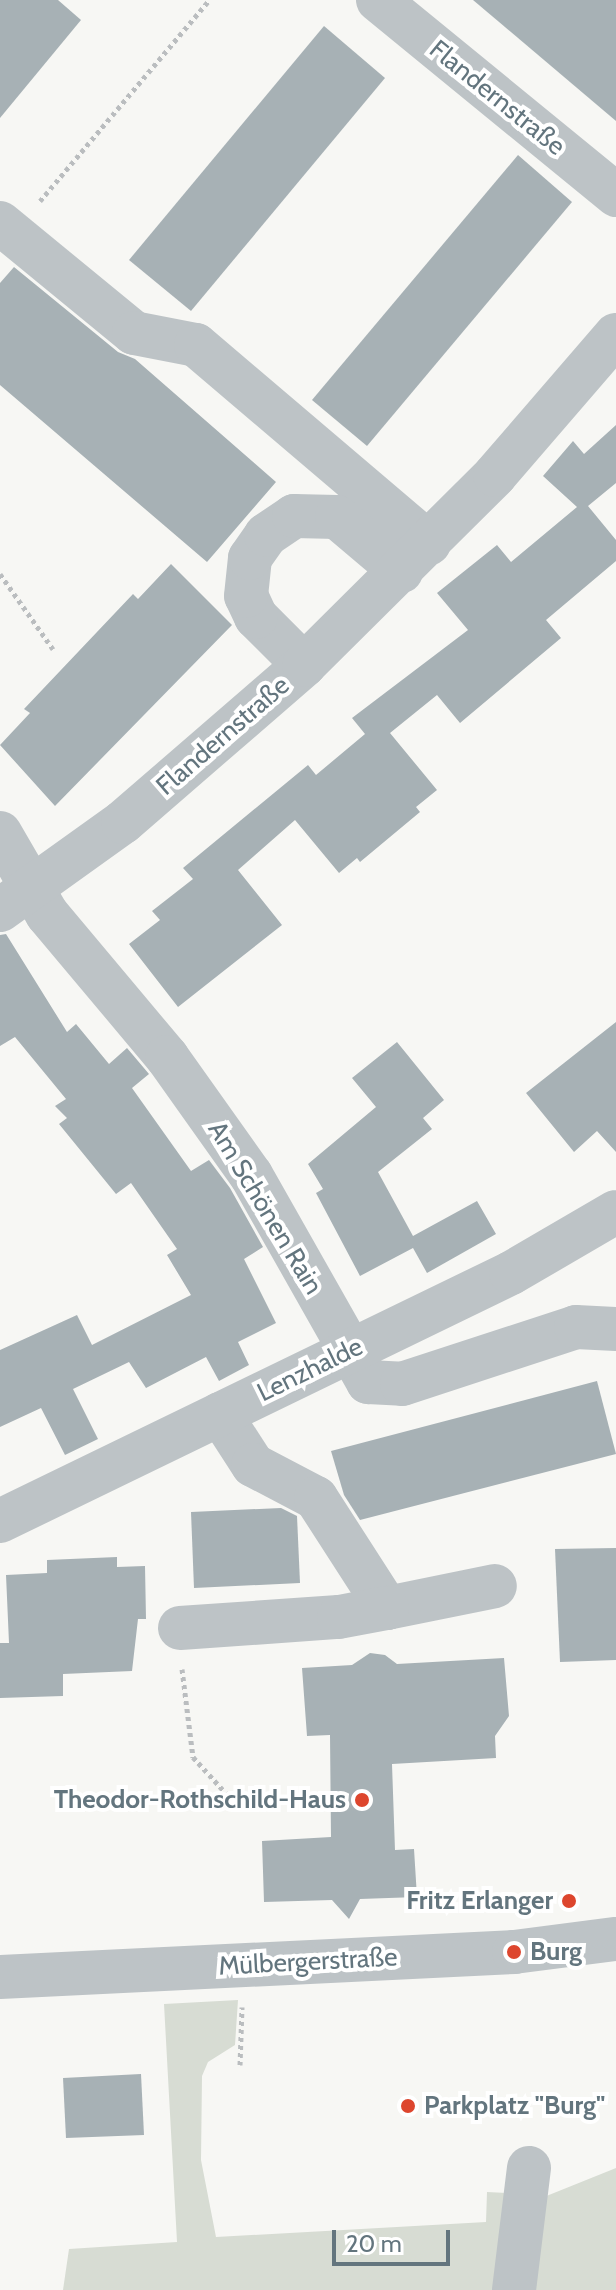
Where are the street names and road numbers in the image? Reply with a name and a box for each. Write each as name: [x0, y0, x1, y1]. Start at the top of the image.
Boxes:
street label: Flandernstraße: [423, 34, 571, 162]
street label: Flandernstraße: [150, 670, 296, 802]
street label: Am Schönen Rain: [201, 1116, 329, 1300]
street label: Lenzhalde: [252, 1331, 368, 1409]
street label: Mülbergerstraße: [218, 1942, 398, 1982]

